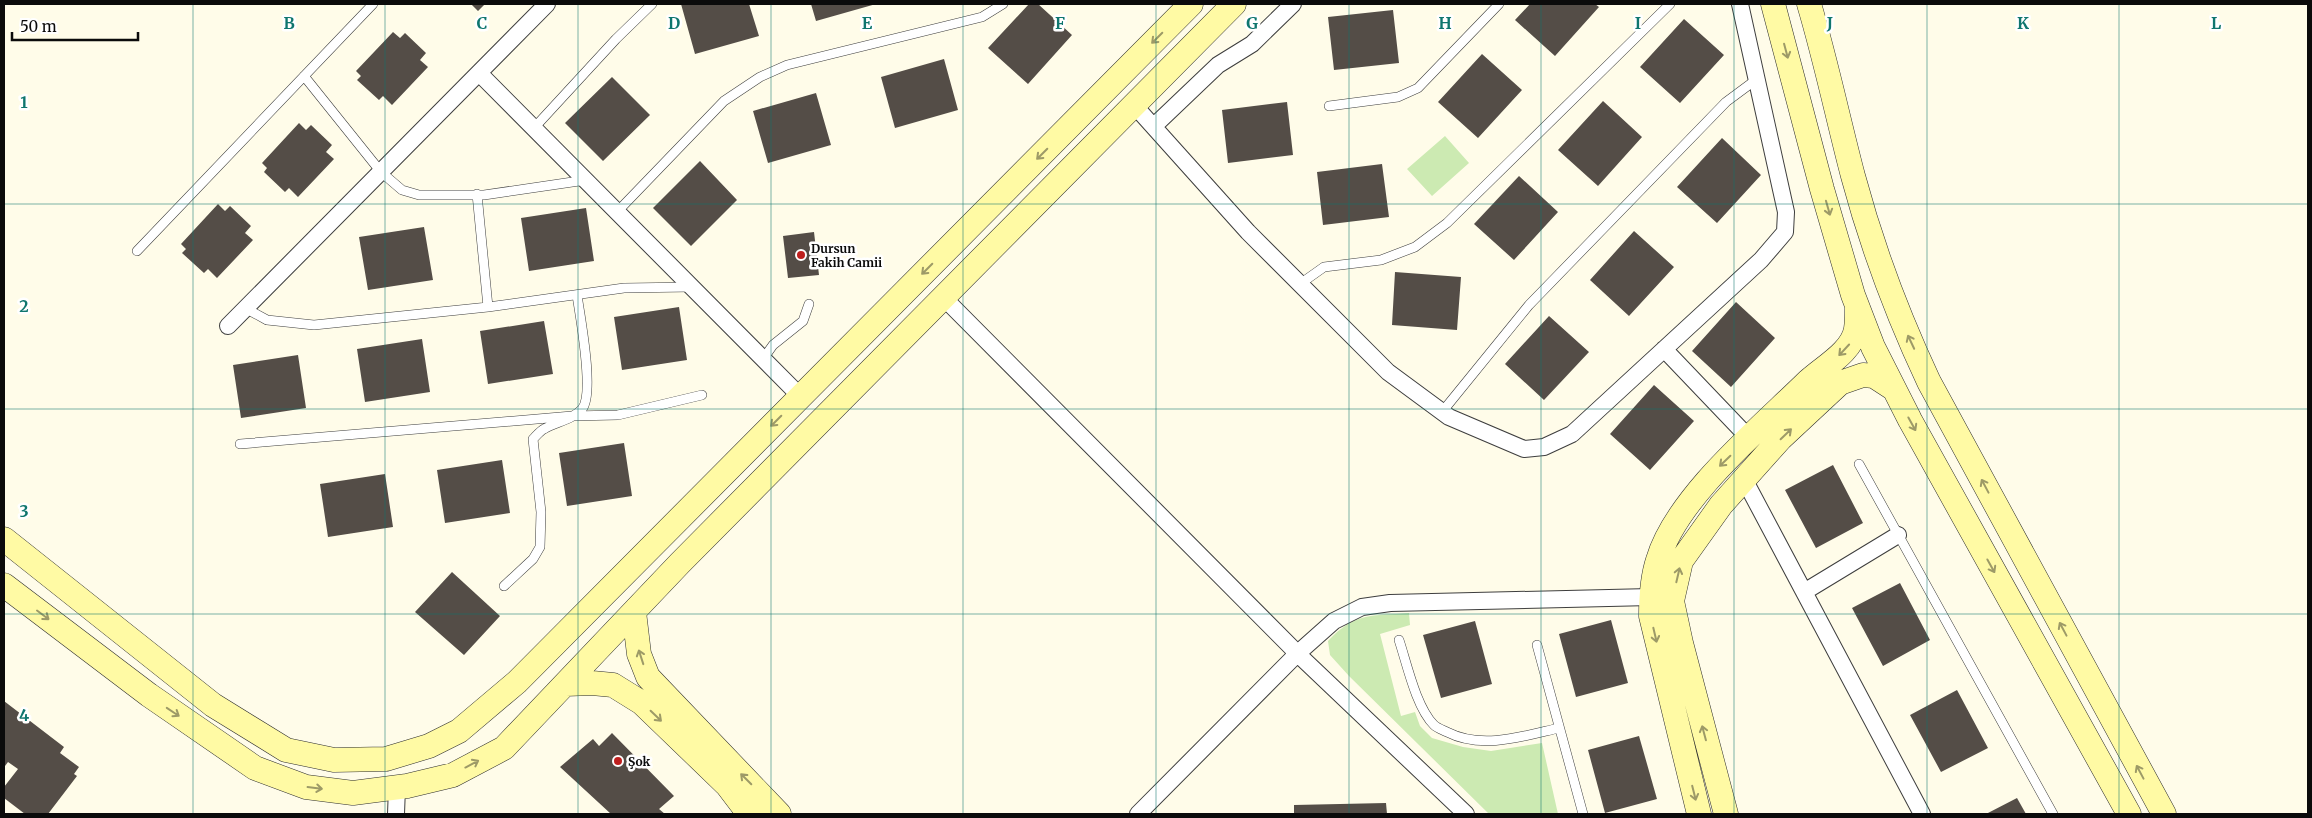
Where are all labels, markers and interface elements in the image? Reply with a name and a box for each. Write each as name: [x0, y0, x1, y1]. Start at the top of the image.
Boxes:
scale bar: [12, 10, 139, 42]
text: B: [283, 13, 295, 33]
text: C: [477, 13, 487, 33]
text: D: [668, 13, 680, 33]
text: E: [862, 13, 873, 33]
text: F: [1055, 13, 1065, 33]
text: G: [1246, 13, 1258, 33]
text: H: [1438, 13, 1452, 33]
text: I: [1635, 13, 1641, 33]
text: J: [1826, 13, 1833, 33]
text: K: [2017, 13, 2029, 33]
text: L: [2211, 13, 2221, 33]
text: 50 m: [20, 17, 57, 36]
one-way arrow: [1151, 32, 1163, 44]
one-way arrow: [1782, 42, 1791, 58]
text: 1: [20, 92, 28, 112]
one-way arrow: [1036, 147, 1048, 160]
one-way arrow: [1823, 199, 1833, 215]
place label: Dursun Fakih Camii: [811, 241, 882, 270]
marker: Dursun Fakih Camii: [795, 249, 807, 261]
one-way arrow: [921, 263, 934, 275]
text: 2: [19, 296, 29, 316]
one-way arrow: [1905, 335, 1915, 350]
one-way arrow: [1838, 343, 1849, 356]
one-way arrow: [770, 415, 782, 428]
one-way arrow: [1907, 416, 1917, 431]
one-way arrow: [1780, 428, 1792, 440]
one-way arrow: [1719, 455, 1732, 467]
one-way arrow: [1980, 479, 1990, 494]
text: 3: [19, 501, 29, 521]
one-way arrow: [1986, 558, 1996, 572]
one-way arrow: [1674, 568, 1683, 584]
one-way arrow: [36, 610, 50, 620]
one-way arrow: [2058, 622, 2067, 637]
one-way arrow: [1651, 626, 1660, 642]
one-way arrow: [636, 649, 645, 665]
text: 4: [19, 705, 29, 725]
one-way arrow: [166, 707, 180, 717]
one-way arrow: [650, 710, 662, 722]
one-way arrow: [1699, 726, 1709, 742]
place label: Şok: [628, 754, 650, 769]
marker: Şok: [612, 755, 624, 767]
one-way arrow: [465, 759, 480, 769]
one-way arrow: [2135, 765, 2144, 780]
one-way arrow: [739, 773, 752, 785]
one-way arrow: [306, 783, 322, 793]
one-way arrow: [1690, 784, 1699, 800]

